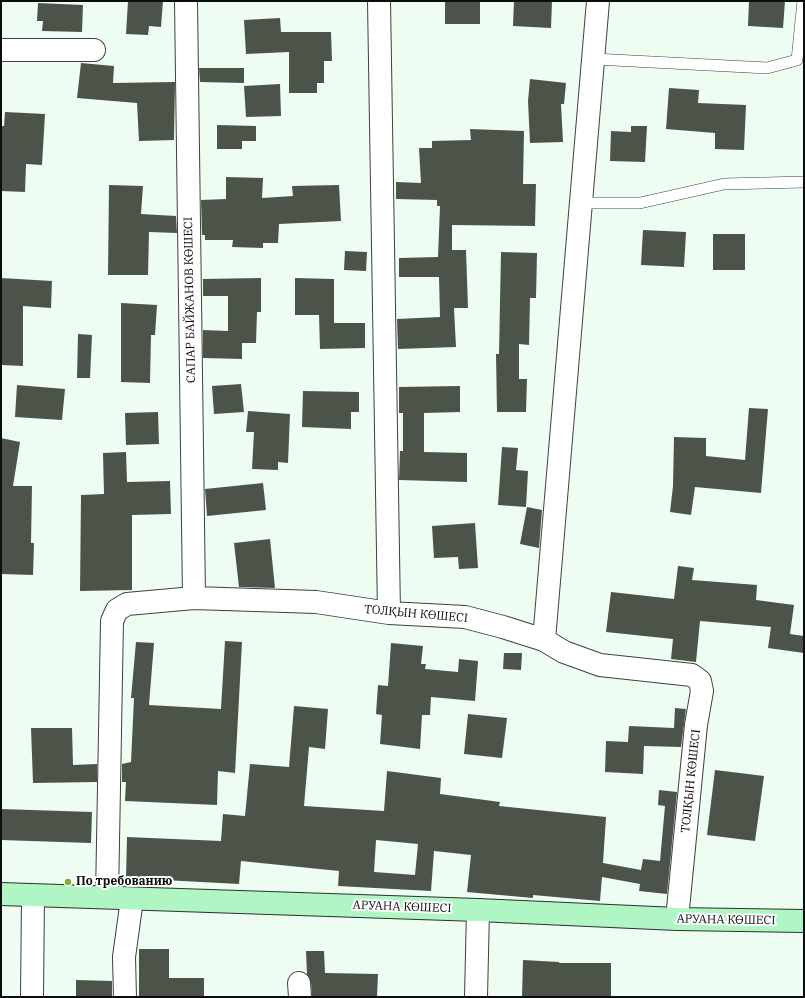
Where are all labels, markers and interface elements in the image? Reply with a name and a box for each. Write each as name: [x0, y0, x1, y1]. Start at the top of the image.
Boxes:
street label: САПАР БАЙЖАНОВ КӨШЕСІ: [181, 217, 199, 383]
street label: ТОЛҚЫН КӨШЕСІ: [363, 602, 469, 626]
street label: ТОЛҚЫН КӨШЕСІ: [678, 728, 704, 834]
place label: По требованию: [76, 875, 172, 889]
marker: По требованию: [63, 877, 73, 887]
street label: АРУАНА КӨШЕСІ: [352, 898, 452, 916]
street label: АРУАНА КӨШЕСІ: [676, 912, 776, 928]

